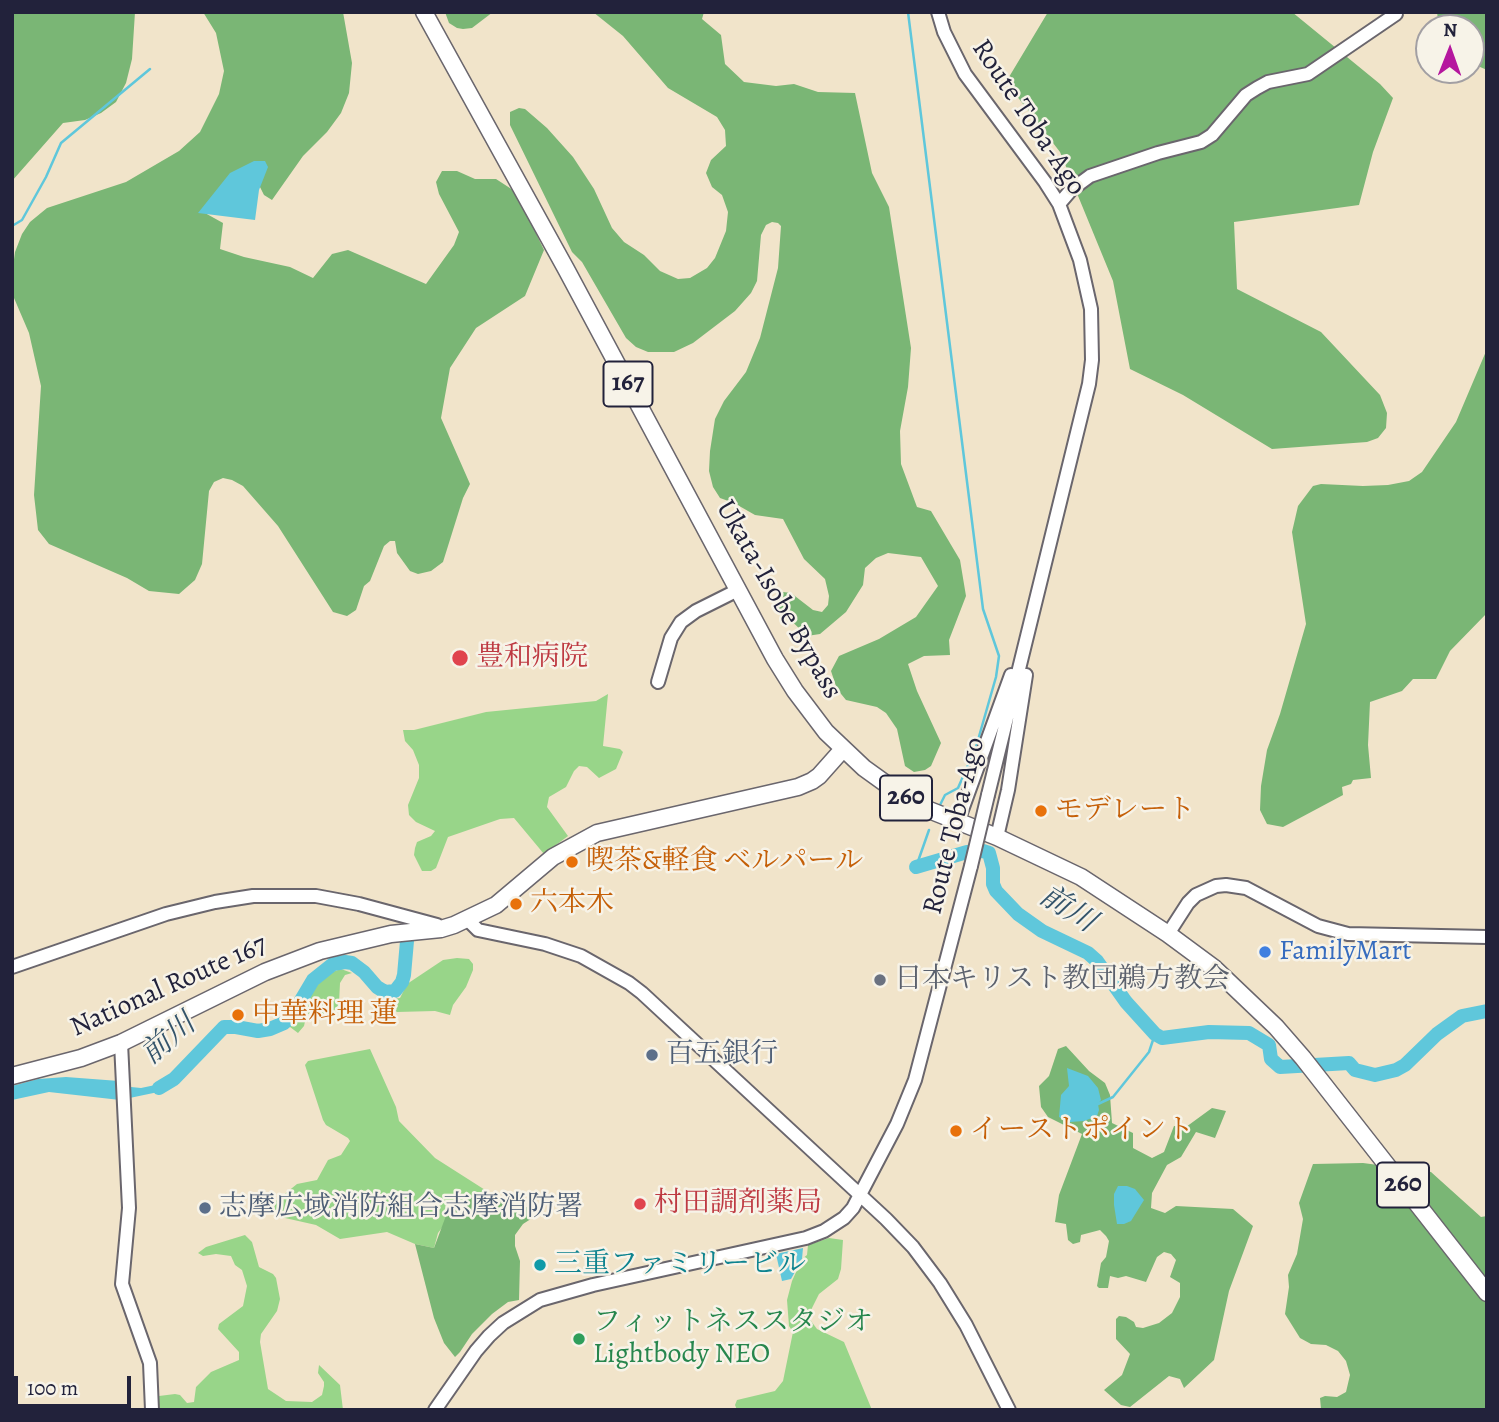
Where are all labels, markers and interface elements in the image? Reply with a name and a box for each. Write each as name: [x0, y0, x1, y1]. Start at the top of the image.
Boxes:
north arrow: [1415, 14, 1485, 84]
text: N: [1443, 17, 1457, 43]
street label: Route Toba-Ago: [963, 34, 1093, 202]
road number: 167: [604, 362, 652, 406]
street label: Ukata-Isobe Bypass: [707, 495, 849, 705]
place label: 豊和病院: [476, 641, 588, 675]
marker: 豊和病院: [450, 648, 470, 668]
street label: Route Toba-Ago: [917, 734, 993, 918]
road number: 260: [880, 776, 932, 820]
place label: モデレート: [1055, 794, 1195, 828]
marker: モデレート: [1033, 803, 1049, 819]
place label: 喫茶&軽食 ベルパール: [586, 845, 863, 879]
marker: 喫茶&軽食 ベルパール: [564, 854, 580, 870]
water label: 前川: [1032, 879, 1102, 941]
place label: 六本木: [530, 887, 614, 921]
marker: 六本木: [508, 896, 524, 912]
street label: National Route 167: [66, 929, 272, 1045]
place label: FamilyMart: [1279, 935, 1412, 969]
marker: FamilyMart: [1257, 944, 1273, 960]
place label: 日本キリスト教団鵜方教会: [894, 963, 1230, 997]
marker: 日本キリスト教団鵜方教会: [872, 972, 888, 988]
place label: 中華料理 蓮: [252, 998, 398, 1032]
water label: 前川: [134, 1007, 204, 1073]
marker: 中華料理 蓮: [230, 1007, 246, 1023]
place label: 百五銀行: [666, 1038, 778, 1072]
marker: 百五銀行: [644, 1047, 660, 1063]
place label: イーストポイント: [970, 1114, 1194, 1148]
marker: イーストポイント: [948, 1123, 964, 1139]
road number: 260: [1377, 1162, 1429, 1208]
place label: 村田調剤薬局: [654, 1187, 822, 1221]
place label: 志摩広域消防組合志摩消防署: [219, 1191, 583, 1225]
marker: 村田調剤薬局: [632, 1196, 648, 1212]
marker: 志摩広域消防組合志摩消防署: [197, 1200, 213, 1216]
place label: 三重ファミリービル: [554, 1248, 806, 1282]
marker: 三重ファミリービル: [532, 1257, 548, 1273]
place label: フィットネススタジオ Lightbody NEO: [593, 1306, 873, 1372]
marker: フィットネススタジオ Lightbody NEO: [571, 1331, 587, 1347]
scale bar: [18, 1362, 135, 1406]
text: 100 m: [27, 1374, 78, 1402]

